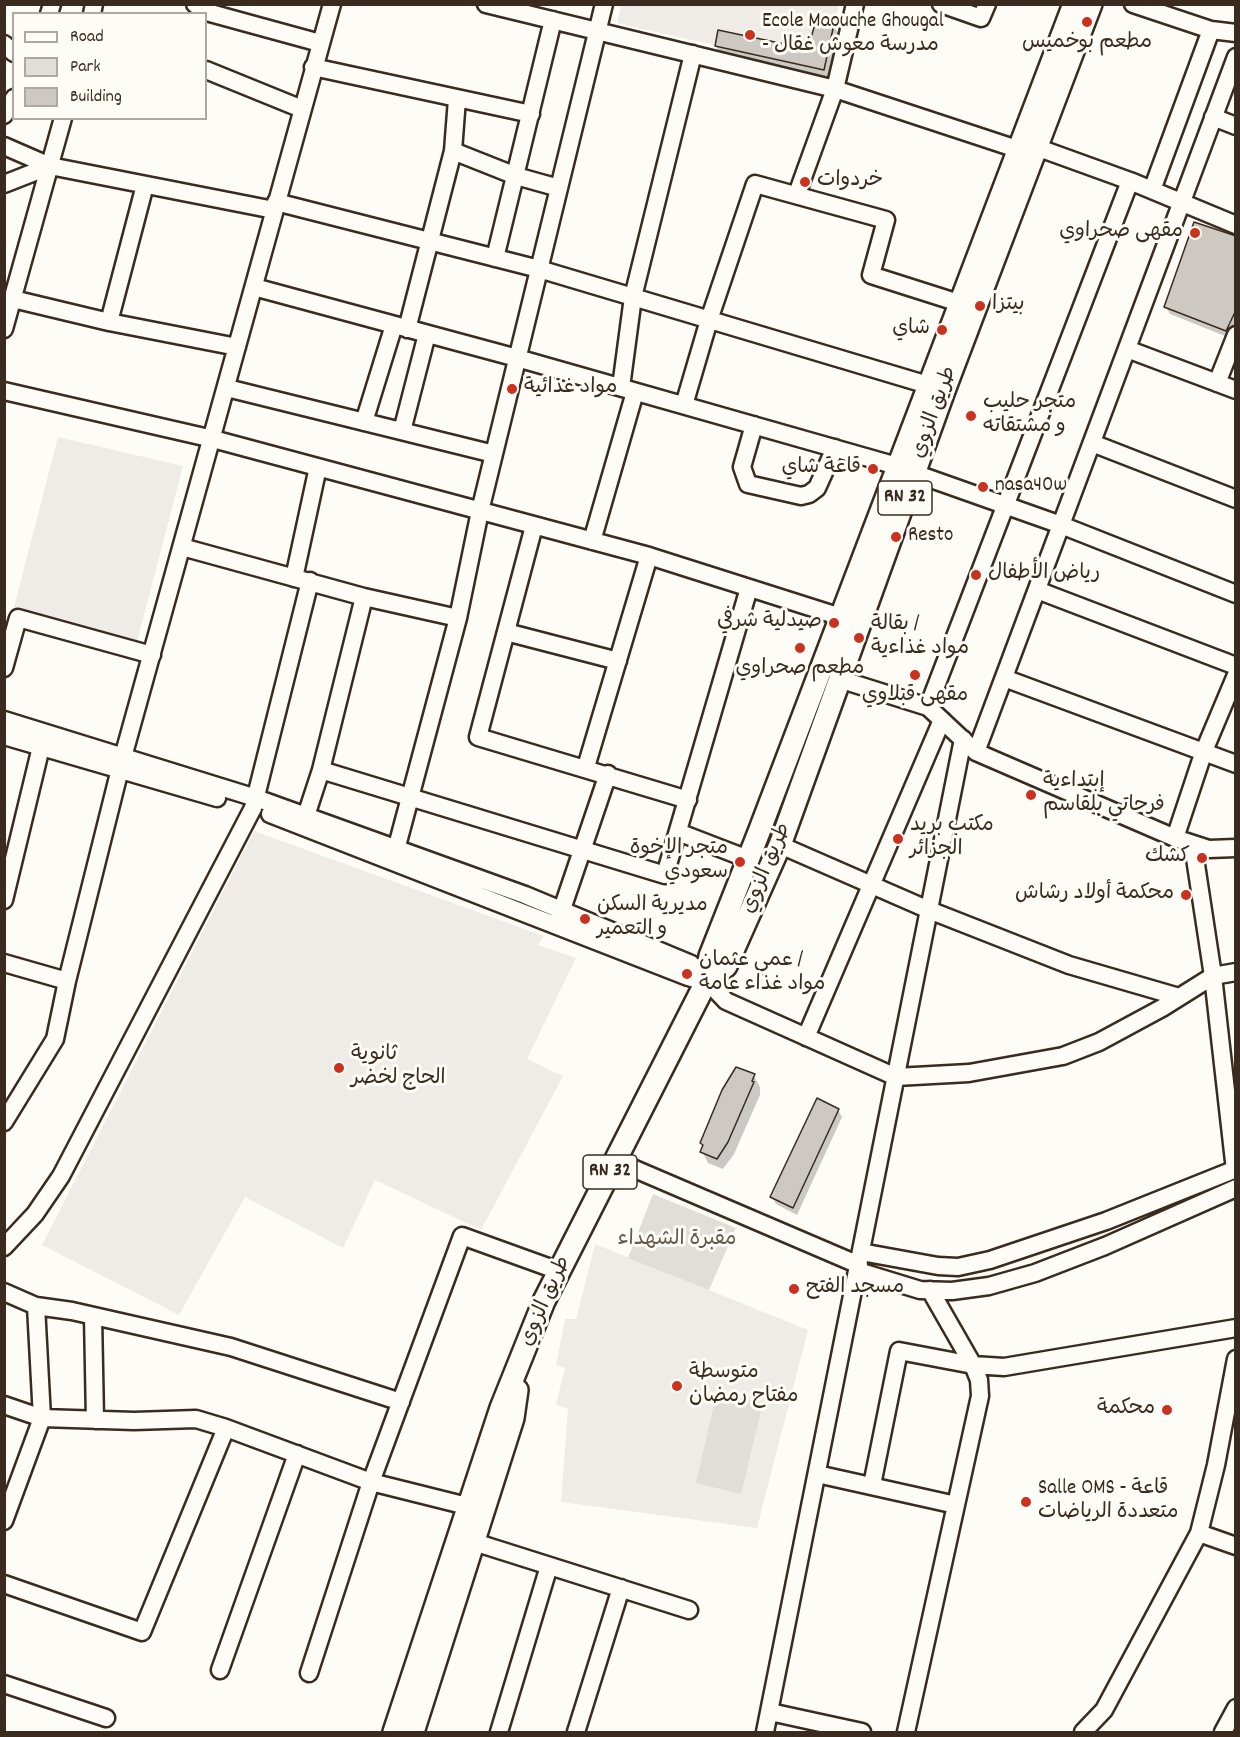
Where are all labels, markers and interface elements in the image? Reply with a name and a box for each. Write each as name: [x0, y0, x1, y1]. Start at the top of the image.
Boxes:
place label: Ecole Maouche Ghougal - مدرسة معوش غقال: [762, 10, 944, 60]
legend: [12, 12, 207, 120]
marker: مطعم بوخميس: [1080, 15, 1094, 29]
text: Road: [70, 25, 104, 50]
marker: Ecole Maouche Ghougal - مدرسة معوش غقال: [743, 28, 757, 42]
place label: مطعم بوخميس: [1022, 31, 1152, 57]
text: Park: [70, 55, 101, 80]
text: Building: [70, 85, 122, 110]
place label: خردوات: [817, 169, 883, 195]
marker: خردوات: [798, 175, 812, 189]
place label: مقهى صحراوي: [1059, 220, 1183, 246]
marker: مقهى صحراوي: [1188, 226, 1202, 240]
place label: بيتزا: [992, 293, 1025, 319]
marker: بيتزا: [973, 299, 987, 313]
place label: شاي: [892, 317, 930, 343]
marker: شاي: [935, 323, 949, 337]
street label: طريق الزوي: [908, 364, 964, 462]
place label: مواد غذائية: [524, 376, 617, 402]
marker: مواد غذائية: [505, 382, 519, 396]
place label: متجر حليب و مشتقاته: [983, 391, 1076, 441]
marker: متجر حليب و مشتقاته: [964, 409, 978, 423]
place label: قاعة شاي: [781, 456, 861, 482]
marker: قاعة شاي: [866, 462, 880, 476]
place label: nasa40w: [995, 474, 1067, 500]
marker: nasa40w: [976, 480, 990, 494]
road number: RN 32: [878, 481, 932, 515]
place label: Resto: [908, 524, 953, 550]
marker: Resto: [889, 530, 903, 544]
place label: رياض الأطفال: [988, 562, 1100, 588]
marker: رياض الأطفال: [969, 568, 983, 582]
place label: صيدلية شرفي: [717, 610, 822, 636]
place label: بقالة / مواد غذاءية: [871, 613, 969, 663]
marker: صيدلية شرفي: [827, 616, 841, 630]
marker: بقالة / مواد غذاءية: [852, 631, 866, 645]
marker: مطعم صحراوي: [793, 641, 807, 655]
place label: مطعم صحراوي: [736, 657, 864, 683]
marker: مقهى قبلاوي: [908, 668, 922, 682]
place label: مقهى قبلاوي: [862, 684, 968, 710]
place label: إبتداءية فرحاتي بلقاسم: [1043, 770, 1165, 820]
marker: إبتداءية فرحاتي بلقاسم: [1024, 788, 1038, 802]
place label: مكتب بريد الجزائر: [910, 814, 994, 864]
street label: طريق الزوي: [738, 820, 798, 918]
marker: مكتب بريد الجزائر: [891, 832, 905, 846]
place label: متجر الإخوة سعودي: [630, 837, 728, 887]
place label: كشك: [1145, 845, 1190, 871]
marker: كشك: [1195, 851, 1209, 865]
marker: متجر الإخوة سعودي: [733, 855, 747, 869]
place label: محكمة أولاد رشاش: [1015, 882, 1174, 908]
marker: محكمة أولاد رشاش: [1179, 888, 1193, 902]
place label: مديرية السكن و التعمير: [597, 894, 708, 944]
marker: مديرية السكن و التعمير: [578, 912, 592, 926]
place label: عمي عثمان / مواد غذاء عامة: [699, 949, 825, 999]
marker: عمي عثمان / مواد غذاء عامة: [680, 967, 694, 981]
place label: ثانوية الحاج لخضر: [351, 1043, 446, 1093]
marker: ثانوية الحاج لخضر: [332, 1061, 346, 1075]
road number: RN 32: [583, 1155, 637, 1189]
park label: مقبرة الشهداء: [617, 1228, 737, 1254]
street label: طريق الزوي: [516, 1253, 578, 1351]
place label: مسجد الفتح: [806, 1276, 904, 1302]
marker: مسجد الفتح: [787, 1282, 801, 1296]
place label: متوسطة مفتاح رمضان: [689, 1361, 798, 1411]
marker: متوسطة مفتاح رمضان: [670, 1379, 684, 1393]
place label: محكمة: [1097, 1397, 1155, 1423]
marker: محكمة: [1160, 1403, 1174, 1417]
place label: Salle OMS - قاعة متعددة الرياضات: [1038, 1477, 1178, 1527]
marker: Salle OMS - قاعة متعددة الرياضات: [1019, 1495, 1033, 1509]

